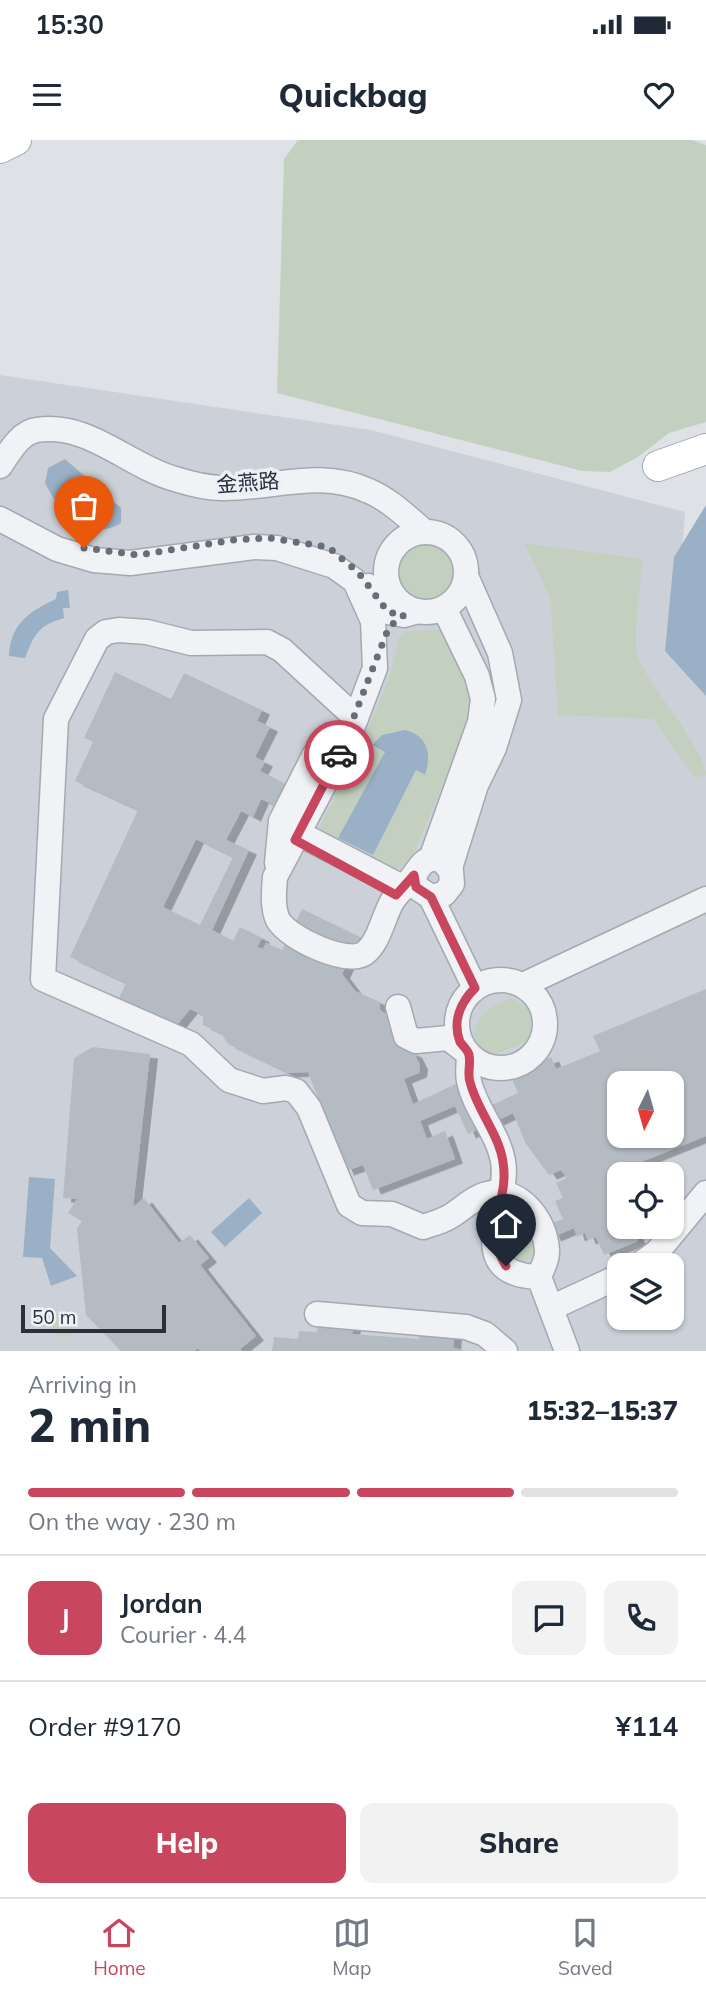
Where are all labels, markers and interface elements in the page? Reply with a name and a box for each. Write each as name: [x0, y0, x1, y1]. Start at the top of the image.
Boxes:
text: 15:30: [35, 8, 104, 41]
text: Quickbag: [279, 75, 428, 115]
icon: menu: [28, 76, 66, 114]
icon: heart: [640, 76, 678, 114]
street label: 金燕路: [216, 467, 280, 497]
pin: [54, 476, 114, 548]
icon: bag: [65, 487, 103, 525]
courier: [304, 720, 374, 790]
icon: car: [320, 736, 358, 774]
north arrow: [607, 1071, 684, 1148]
map controls: [607, 1071, 684, 1330]
button: locate: [607, 1162, 684, 1239]
pin: [476, 1194, 536, 1266]
icon: home: [487, 1205, 525, 1243]
button: layers: [607, 1253, 684, 1330]
scale bar: [21, 1302, 166, 1334]
text: 50 m: [32, 1305, 76, 1329]
text: Arriving in: [28, 1370, 137, 1399]
text: 15:32–15:37: [527, 1394, 678, 1427]
text: 2 min: [28, 1396, 151, 1454]
text: On the way · 230 m: [28, 1507, 236, 1536]
button: chat: [512, 1581, 586, 1655]
button: phone: [604, 1581, 678, 1655]
text: Jordan: [120, 1587, 203, 1620]
text: J: [60, 1602, 70, 1635]
text: Courier · 4.4: [120, 1620, 246, 1649]
text: Order #9170: [28, 1710, 181, 1743]
text: ¥114: [616, 1710, 678, 1743]
button: Help: [28, 1803, 346, 1883]
button: Share: [360, 1803, 678, 1883]
tab: Home: [93, 1914, 146, 1980]
tab: Map: [332, 1914, 371, 1980]
tab: Saved: [558, 1914, 613, 1980]

